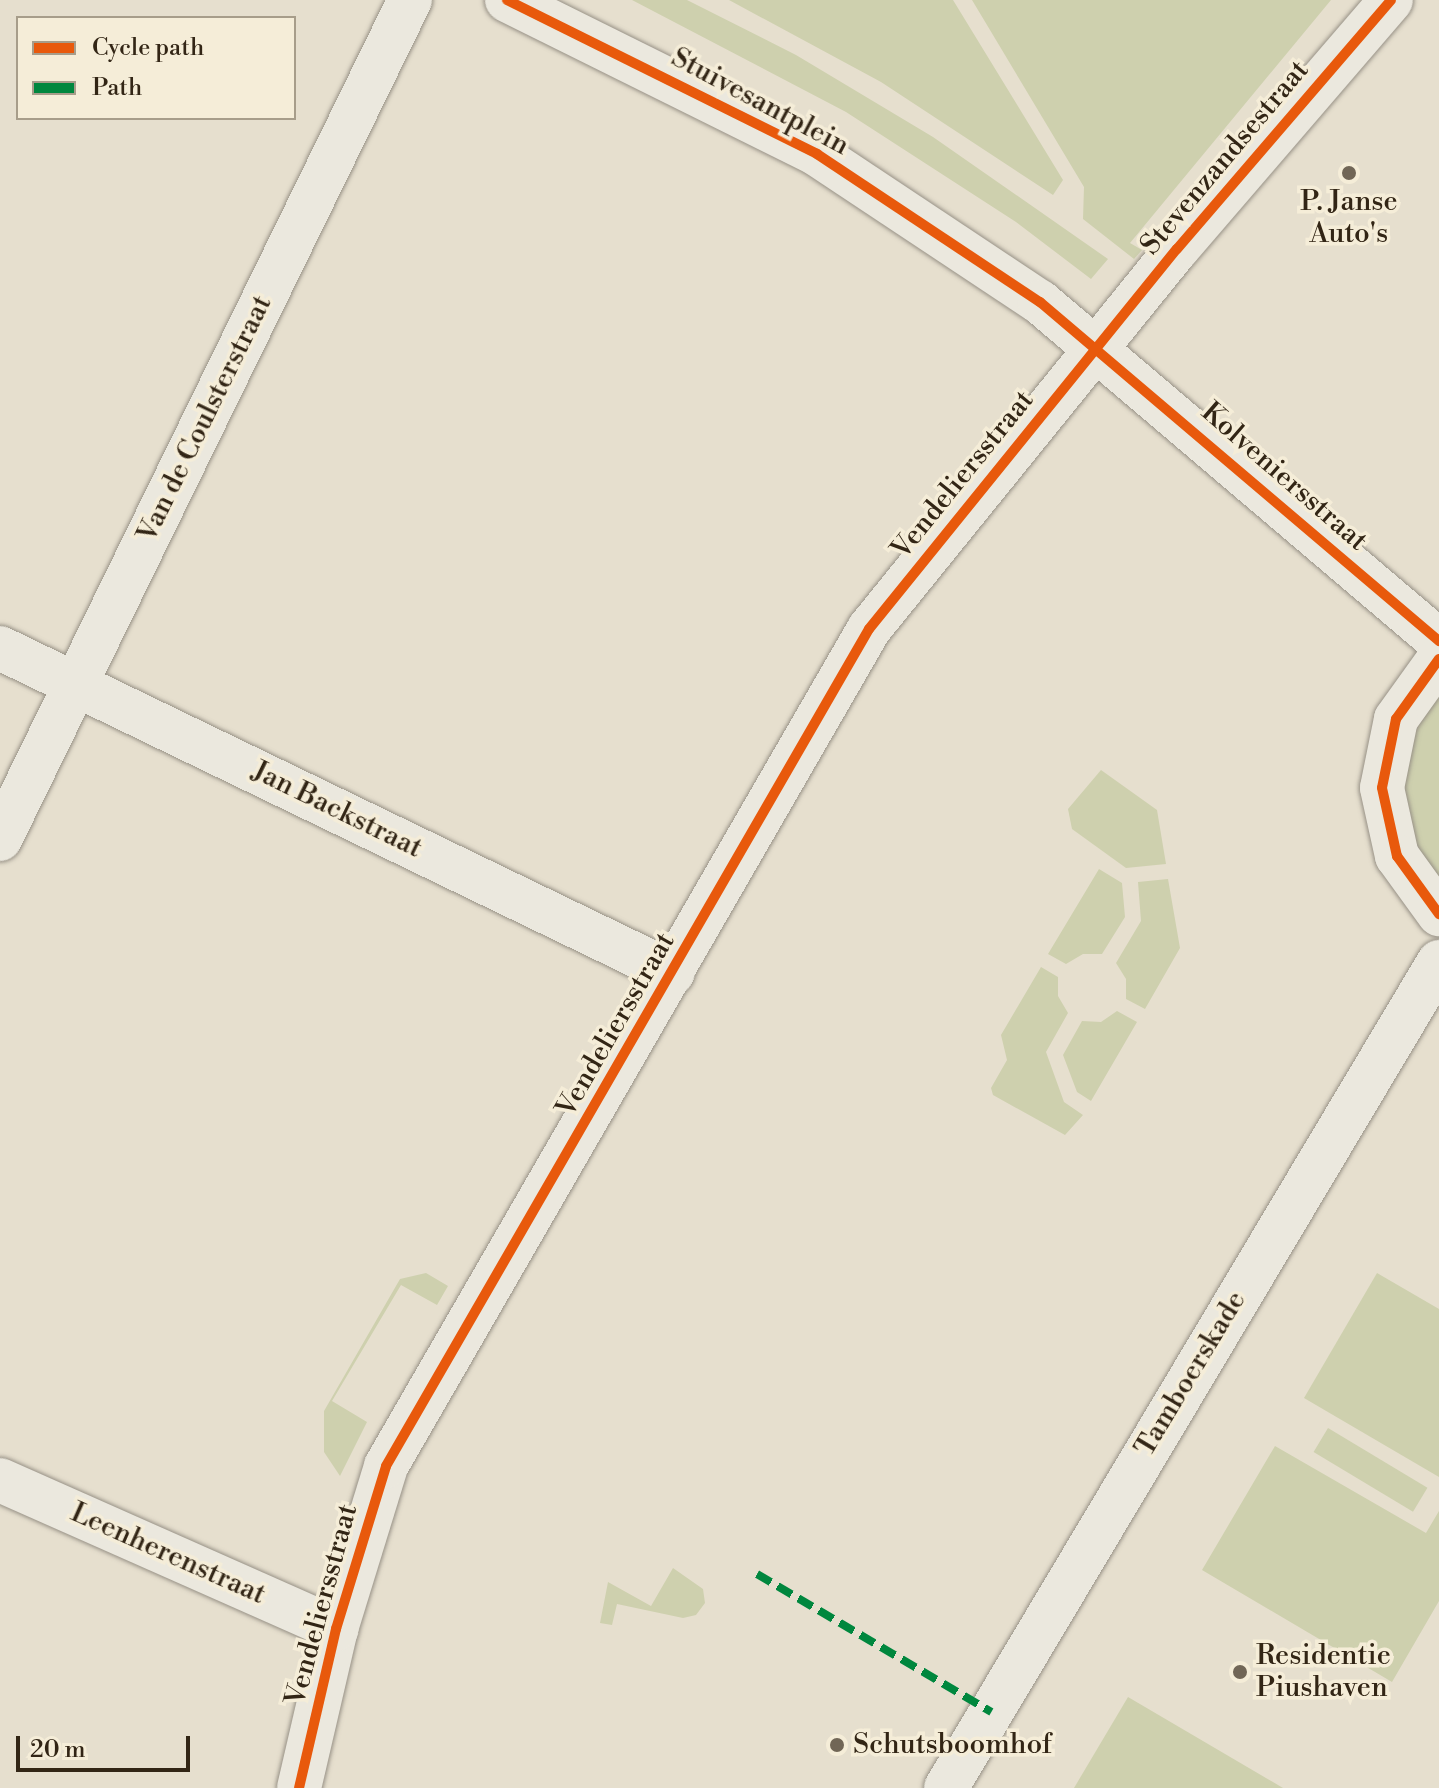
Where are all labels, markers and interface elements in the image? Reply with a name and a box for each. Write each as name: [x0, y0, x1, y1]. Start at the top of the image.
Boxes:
legend: [16, 16, 296, 120]
text: Cycle path: [92, 33, 204, 63]
street label: Stuivesantplein: [665, 41, 855, 163]
street label: Stevenzandsestraat: [1134, 54, 1316, 262]
text: Path: [92, 73, 142, 103]
marker: P. Janse Auto's: [1340, 164, 1358, 182]
place label: P. Janse Auto's: [1300, 185, 1398, 251]
street label: Van de Coulsterstraat: [131, 290, 279, 548]
street label: Vendeliersstraat: [885, 384, 1041, 566]
street label: Kolveniersstraat: [1194, 396, 1374, 558]
street label: Jan Backstraat: [247, 754, 427, 866]
street label: Vendeliersstraat: [550, 927, 682, 1123]
street label: Tamboerskade: [1129, 1285, 1253, 1463]
street label: Leenherenstraat: [65, 1496, 271, 1612]
street label: Vendeliersstraat: [279, 1501, 365, 1709]
place label: Residentie Piushaven: [1256, 1639, 1391, 1705]
marker: Residentie Piushaven: [1231, 1663, 1249, 1681]
scale bar: [20, 1720, 194, 1770]
place label: Schutsboomhof: [853, 1728, 1052, 1762]
text: 20 m: [30, 1735, 86, 1765]
marker: Schutsboomhof: [828, 1736, 846, 1754]

